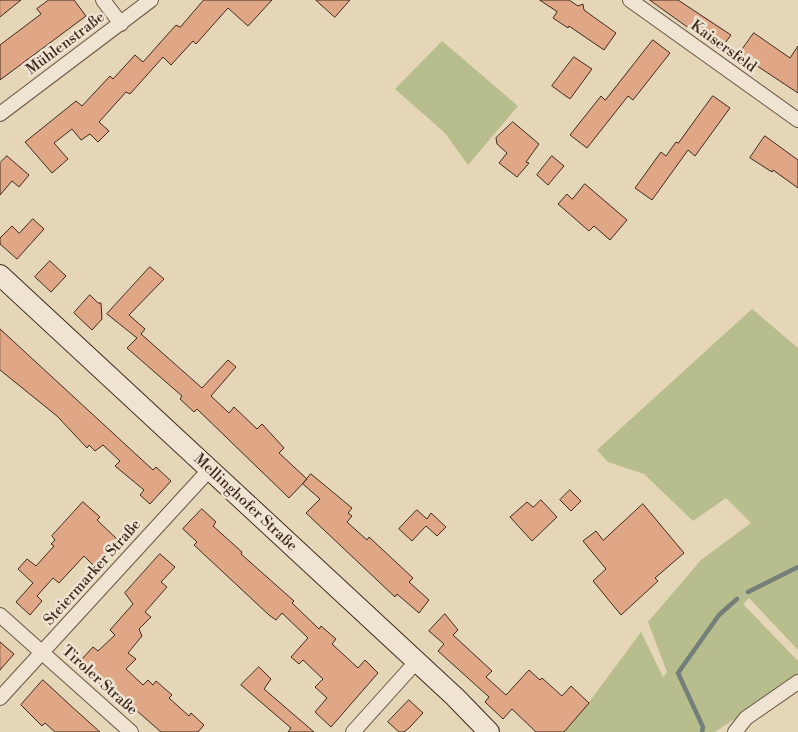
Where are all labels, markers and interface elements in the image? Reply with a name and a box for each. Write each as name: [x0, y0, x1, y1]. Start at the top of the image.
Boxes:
street label: Mühlenstraße: [23, 9, 109, 79]
street label: Kaisersfeld: [687, 17, 759, 77]
street label: Mellinghofer Straße: [190, 450, 300, 556]
street label: Steiermarker Straße: [41, 516, 145, 630]
street label: Tiroler Straße: [57, 642, 141, 720]

